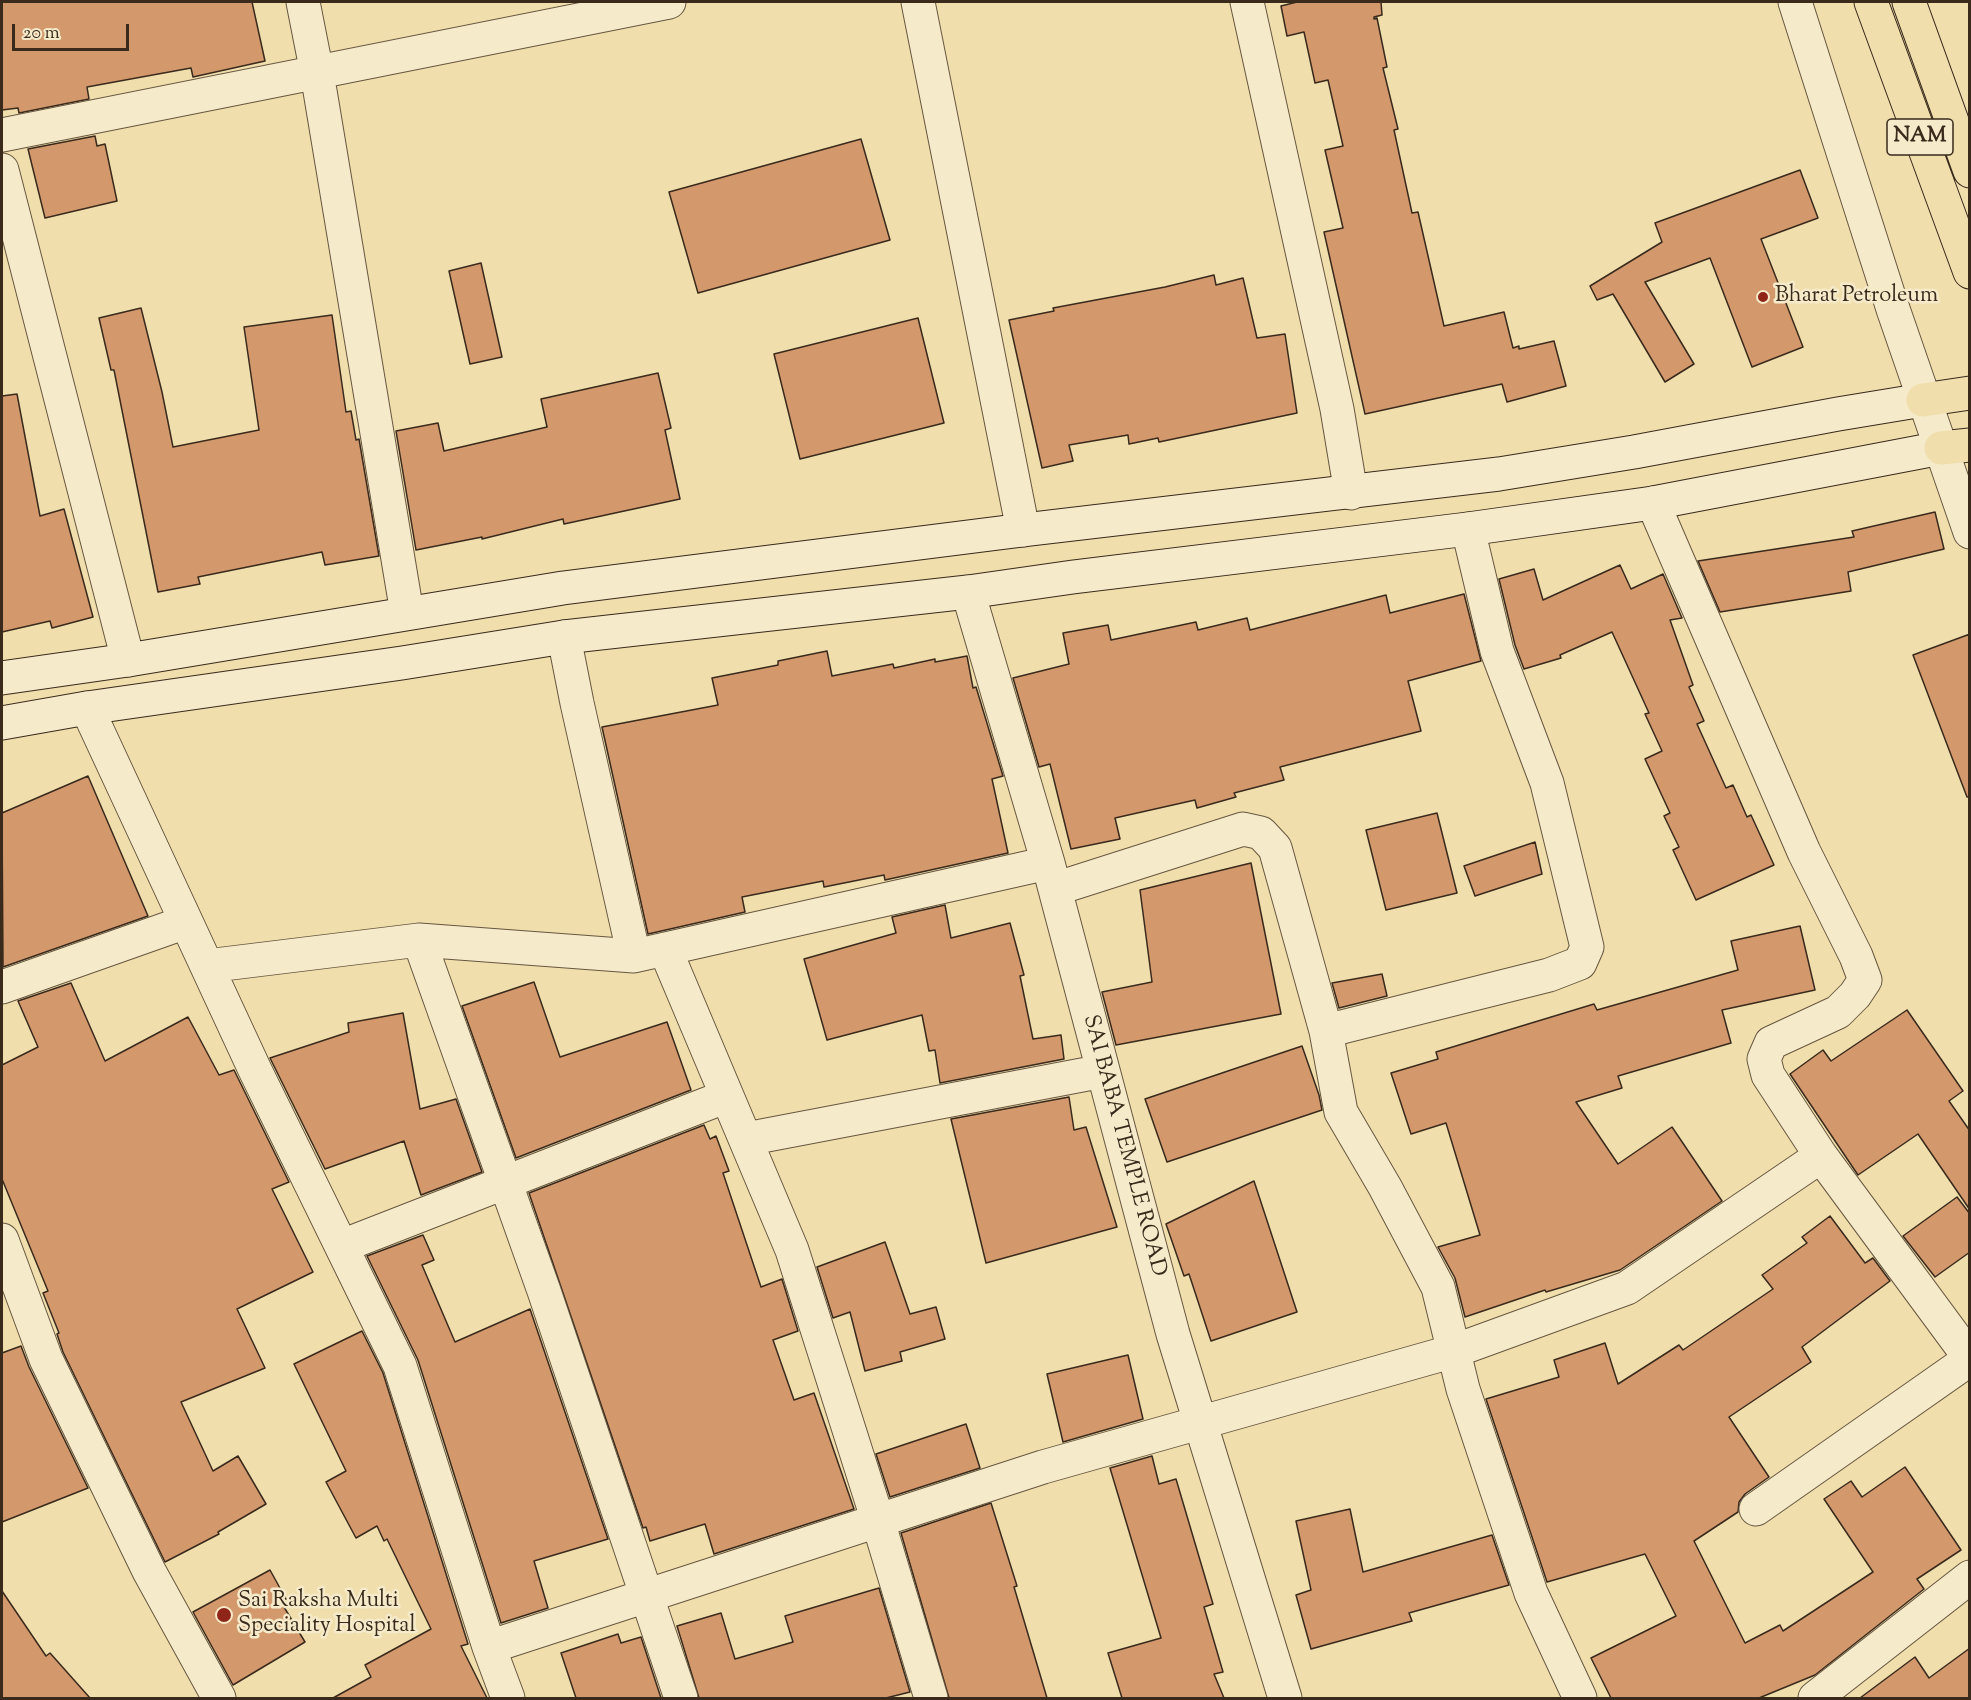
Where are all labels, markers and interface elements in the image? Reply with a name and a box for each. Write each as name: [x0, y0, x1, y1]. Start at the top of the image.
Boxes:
scale bar: [15, 12, 132, 50]
text: 20 m: [23, 21, 60, 47]
road number: NAM: [1887, 119, 1953, 155]
place label: Bharat Petroleum: [1775, 284, 1938, 310]
marker: Bharat Petroleum: [1756, 290, 1770, 304]
street label: SAI BABA TEMPLE ROAD: [1075, 1012, 1171, 1280]
place label: Sai Raksha Multi Speciality Hospital: [238, 1589, 416, 1640]
marker: Sai Raksha Multi Speciality Hospital: [215, 1606, 233, 1624]

